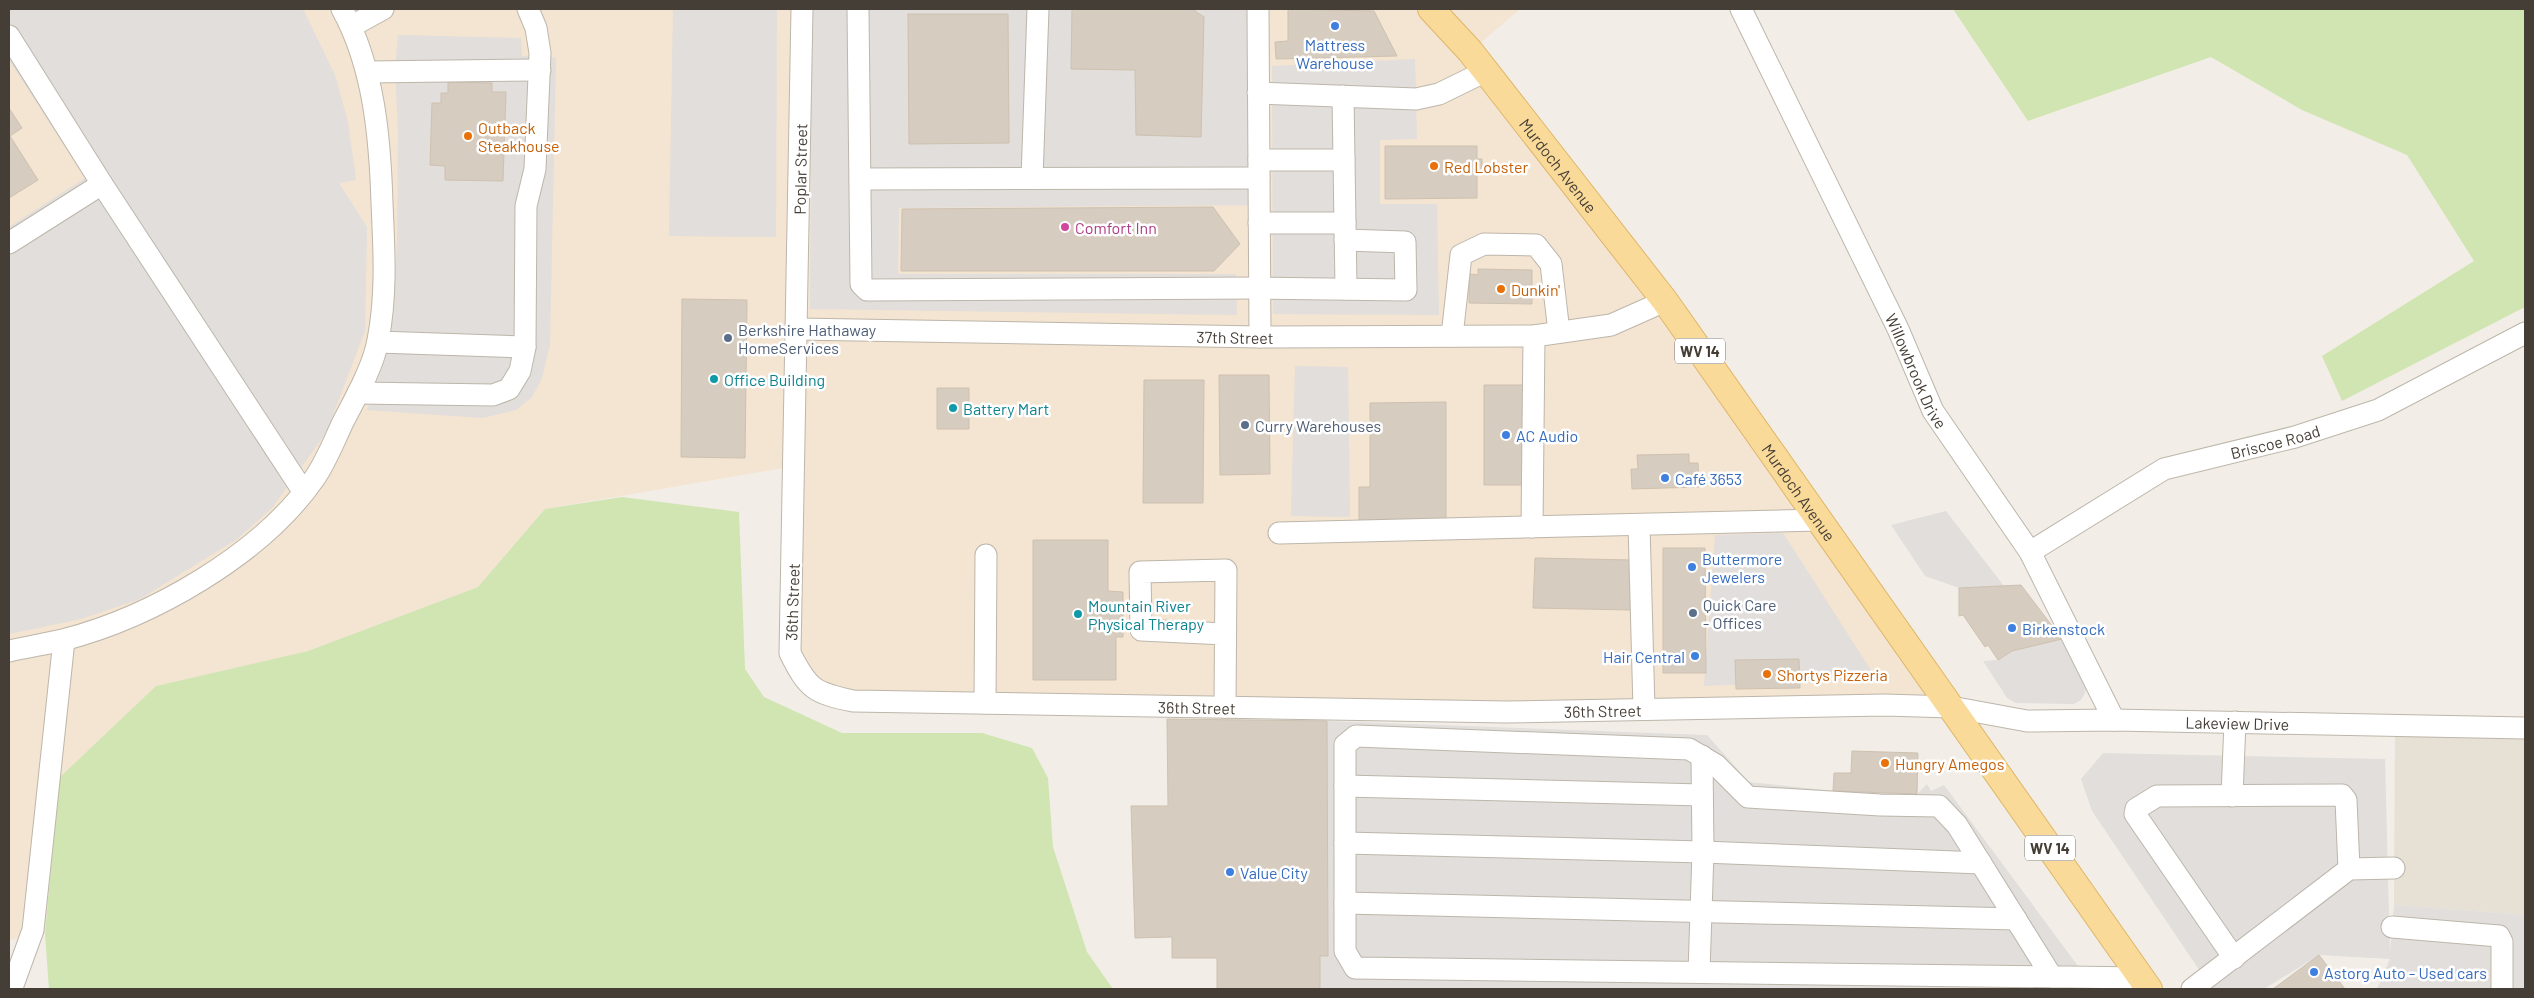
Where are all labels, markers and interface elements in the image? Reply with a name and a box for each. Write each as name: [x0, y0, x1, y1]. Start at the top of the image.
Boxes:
marker: Mattress Warehouse: [1329, 20, 1341, 32]
place label: Mattress Warehouse: [1296, 35, 1374, 72]
street label: Murdoch Avenue: [1516, 114, 1602, 216]
place label: Outback Steakhouse: [478, 118, 560, 155]
street label: Poplar Street: [790, 123, 810, 215]
marker: Outback Steakhouse: [462, 130, 474, 142]
place label: Red Lobster: [1444, 157, 1529, 176]
marker: Red Lobster: [1428, 160, 1440, 172]
place label: Comfort Inn: [1075, 218, 1157, 237]
marker: Comfort Inn: [1059, 221, 1071, 233]
place label: Dunkin': [1511, 280, 1560, 299]
marker: Dunkin': [1495, 283, 1507, 295]
street label: Willowbrook Drive: [1882, 310, 1951, 432]
place label: Berkshire Hathaway HomeServices: [738, 320, 877, 357]
street label: 37th Street: [1196, 326, 1274, 347]
marker: Berkshire Hathaway HomeServices: [722, 332, 734, 344]
road number: WV 14: [1675, 338, 1725, 364]
place label: Office Building: [724, 370, 825, 389]
marker: Office Building: [708, 373, 720, 385]
place label: Battery Mart: [963, 399, 1049, 418]
marker: Battery Mart: [947, 402, 959, 414]
place label: Curry Warehouses: [1255, 416, 1381, 435]
marker: Curry Warehouses: [1239, 419, 1251, 431]
street label: Briscoe Road: [2228, 420, 2322, 462]
place label: AC Audio: [1516, 426, 1578, 445]
marker: AC Audio: [1500, 429, 1512, 441]
street label: Murdoch Avenue: [1759, 440, 1840, 544]
place label: Café 3653: [1675, 469, 1742, 488]
marker: Café 3653: [1659, 472, 1671, 484]
place label: Buttermore Jewelers: [1702, 549, 1782, 586]
marker: Buttermore Jewelers: [1686, 561, 1698, 573]
street label: 36th Street: [781, 563, 803, 641]
place label: Quick Care - Offices: [1703, 595, 1776, 632]
place label: Mountain River Physical Therapy: [1088, 596, 1205, 633]
marker: Quick Care - Offices: [1687, 607, 1699, 619]
marker: Mountain River Physical Therapy: [1072, 608, 1084, 620]
place label: Birkenstock: [2022, 619, 2105, 638]
marker: Birkenstock: [2006, 622, 2018, 634]
place label: Hair Central: [1603, 647, 1685, 666]
marker: Hair Central: [1689, 650, 1701, 662]
place label: Shortys Pizzeria: [1777, 665, 1888, 684]
marker: Shortys Pizzeria: [1761, 668, 1773, 680]
street label: 36th Street: [1158, 697, 1236, 717]
street label: 36th Street: [1564, 700, 1642, 720]
street label: Lakeview Drive: [2185, 712, 2289, 733]
place label: Hungry Amegos: [1895, 754, 2004, 773]
marker: Hungry Amegos: [1879, 757, 1891, 769]
road number: WV 14: [2025, 836, 2075, 860]
place label: Value City: [1240, 863, 1308, 882]
marker: Value City: [1224, 866, 1236, 878]
place label: Astorg Auto - Used cars: [2324, 963, 2487, 982]
marker: Astorg Auto - Used cars: [2308, 966, 2320, 978]

